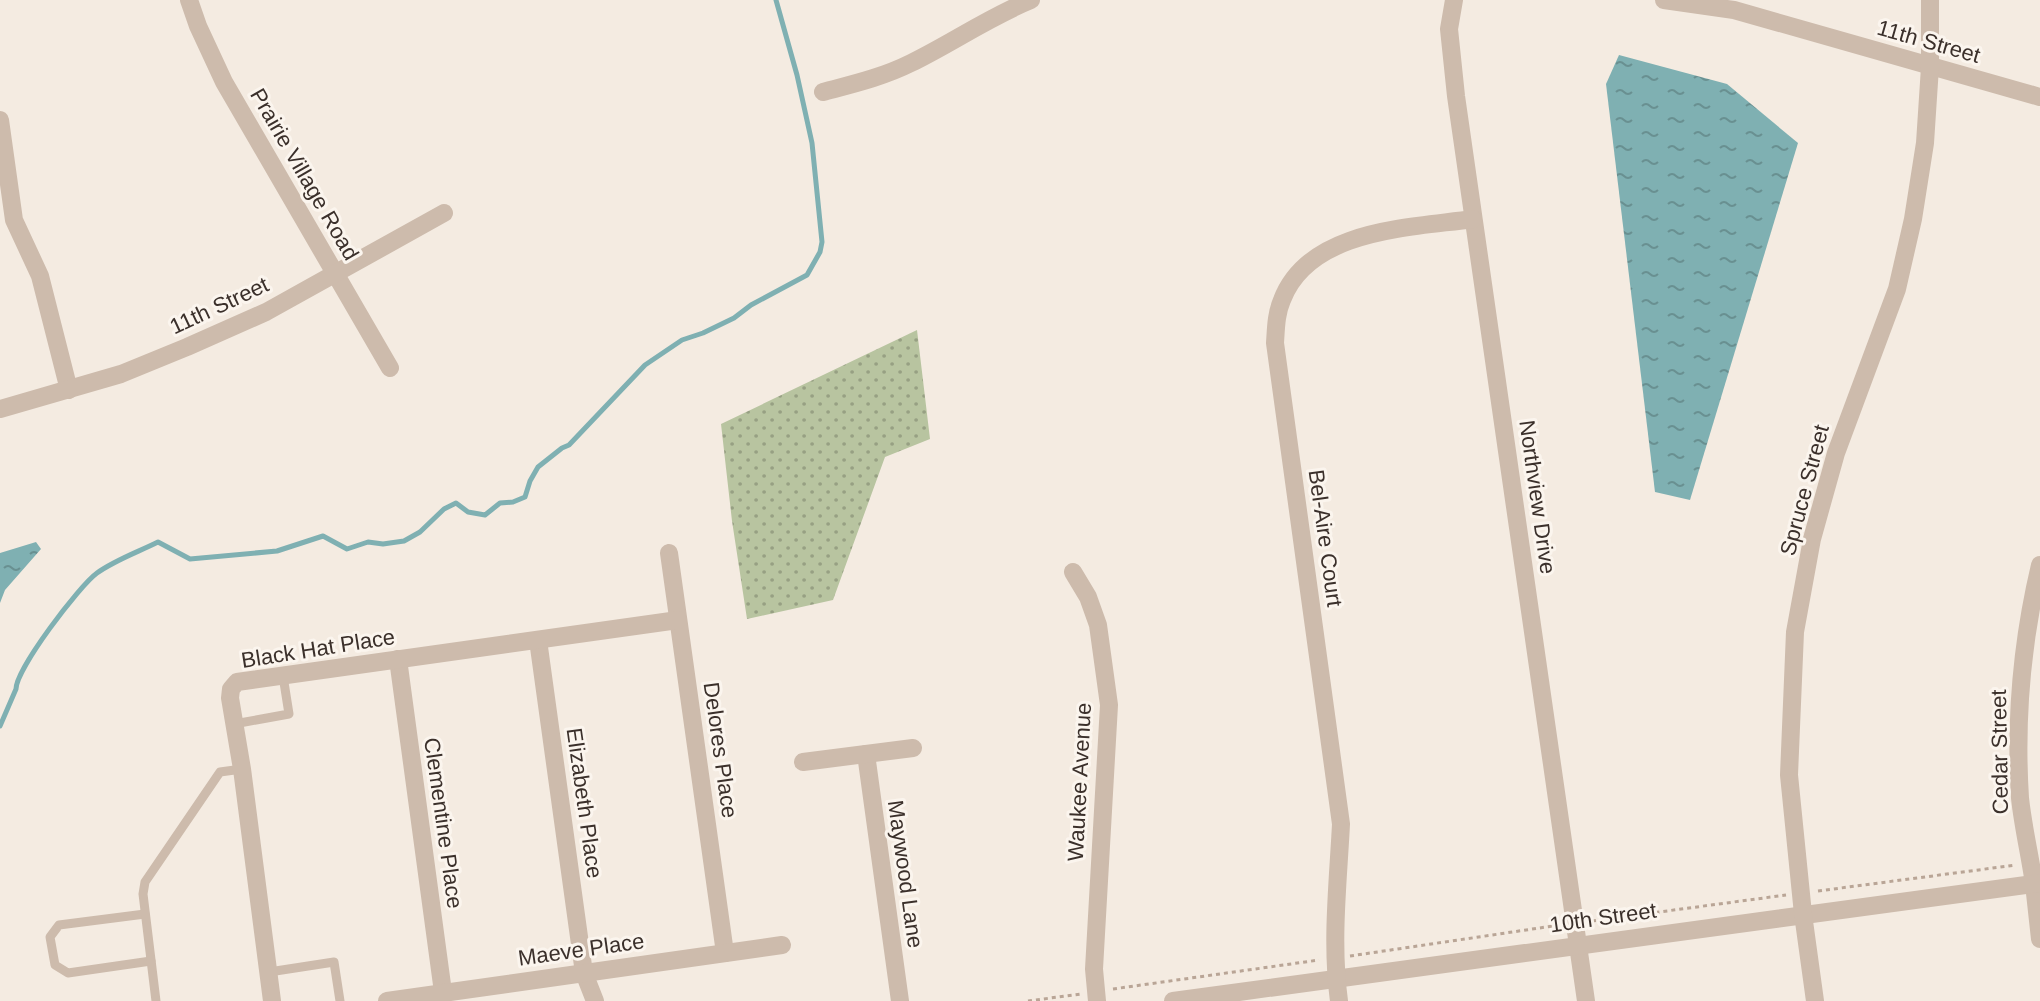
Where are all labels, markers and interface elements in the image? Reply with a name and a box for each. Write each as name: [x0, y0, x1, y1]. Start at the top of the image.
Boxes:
street label: 11th Street: [1874, 15, 1983, 68]
street label: Prairie Village Road: [245, 84, 364, 265]
street label: 11th Street: [166, 272, 273, 339]
street label: Northview Drive: [1514, 418, 1561, 576]
street label: Spruce Street: [1775, 422, 1834, 558]
street label: Bel-Aire Court: [1304, 468, 1347, 608]
street label: Black Hat Place: [239, 624, 397, 673]
street label: Delores Place: [699, 681, 742, 820]
street label: Cedar Street: [1986, 689, 2013, 815]
street label: Waukee Avenue: [1063, 702, 1096, 862]
street label: Elizabeth Place: [562, 726, 607, 880]
street label: Clementine Place: [419, 736, 468, 910]
street label: Maywood Lane: [883, 798, 928, 950]
street label: 10th Street: [1548, 898, 1658, 937]
street label: Maeve Place: [516, 928, 646, 971]

